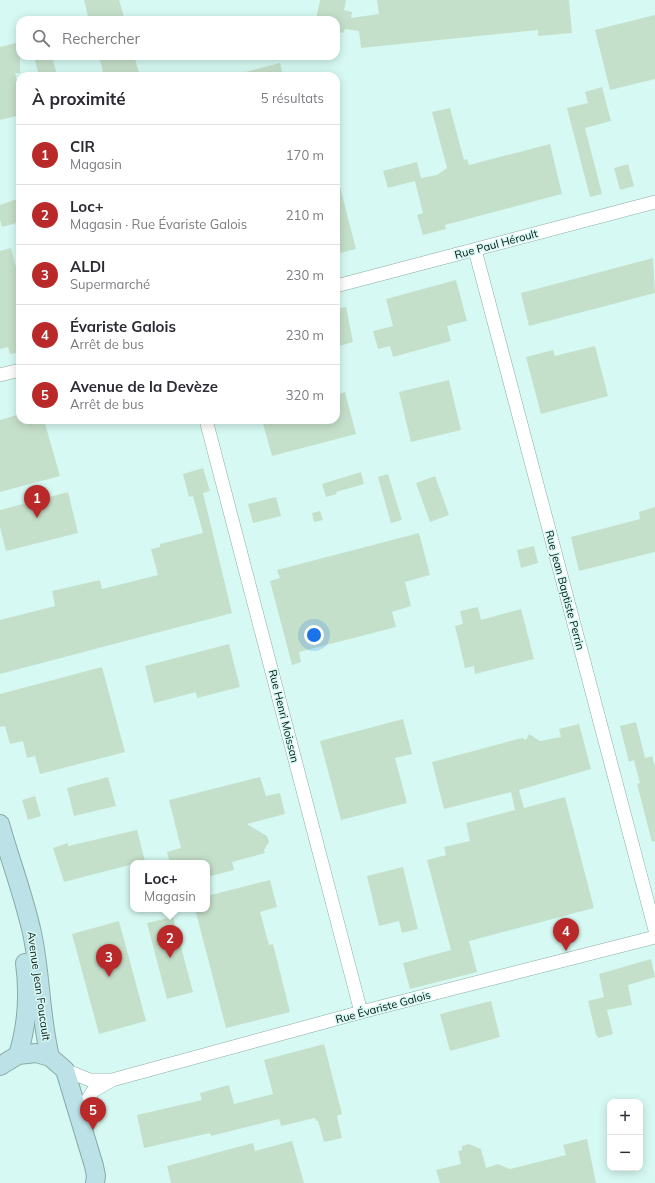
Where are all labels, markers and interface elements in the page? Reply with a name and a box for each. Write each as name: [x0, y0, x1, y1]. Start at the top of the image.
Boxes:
search box: [16, 16, 340, 60]
icon: search: [30, 27, 52, 49]
text: Rechercher: [62, 29, 140, 48]
text: À proximité: [32, 88, 126, 109]
text: 5 résultats: [261, 90, 324, 106]
text: CIR: [70, 137, 95, 156]
text: 1: [41, 147, 49, 163]
text: 170 m: [286, 147, 324, 163]
text: Magasin: [70, 156, 122, 172]
text: Loc+: [70, 197, 104, 216]
text: 2: [41, 207, 49, 223]
text: 210 m: [286, 207, 324, 223]
text: Magasin · Rue Évariste Galois: [70, 216, 247, 232]
street label: Rue Paul Héroult: [453, 226, 539, 262]
text: ALDI: [70, 257, 105, 276]
text: 3: [41, 267, 49, 283]
text: 230 m: [286, 267, 324, 283]
text: Supermarché: [70, 276, 150, 292]
text: Évariste Galois: [70, 317, 176, 336]
text: 4: [41, 327, 49, 343]
text: 230 m: [286, 327, 324, 343]
text: Arrêt de bus: [70, 336, 144, 352]
text: Avenue de la Devèze: [70, 377, 218, 396]
text: 5: [41, 387, 49, 403]
text: 320 m: [286, 387, 324, 403]
text: Arrêt de bus: [70, 396, 144, 412]
pin: 1: [24, 485, 50, 518]
street label: Rue Jean Baptiste Perrin: [542, 529, 588, 651]
your location: [304, 625, 324, 645]
street label: Rue Henri Moissan: [266, 668, 302, 764]
popup: [130, 860, 210, 912]
text: Loc+: [144, 869, 178, 888]
text: Magasin: [144, 888, 196, 904]
pin: 4: [553, 918, 579, 951]
pin: 2: [157, 925, 183, 958]
street label: Avenue Jean Foucault: [24, 930, 54, 1042]
pin: 3: [96, 944, 122, 977]
street label: Rue Évariste Galois: [334, 988, 432, 1026]
pin: 5: [80, 1097, 106, 1130]
map controls: [607, 1099, 643, 1171]
button: +: [607, 1099, 643, 1135]
button: −: [607, 1135, 643, 1171]

